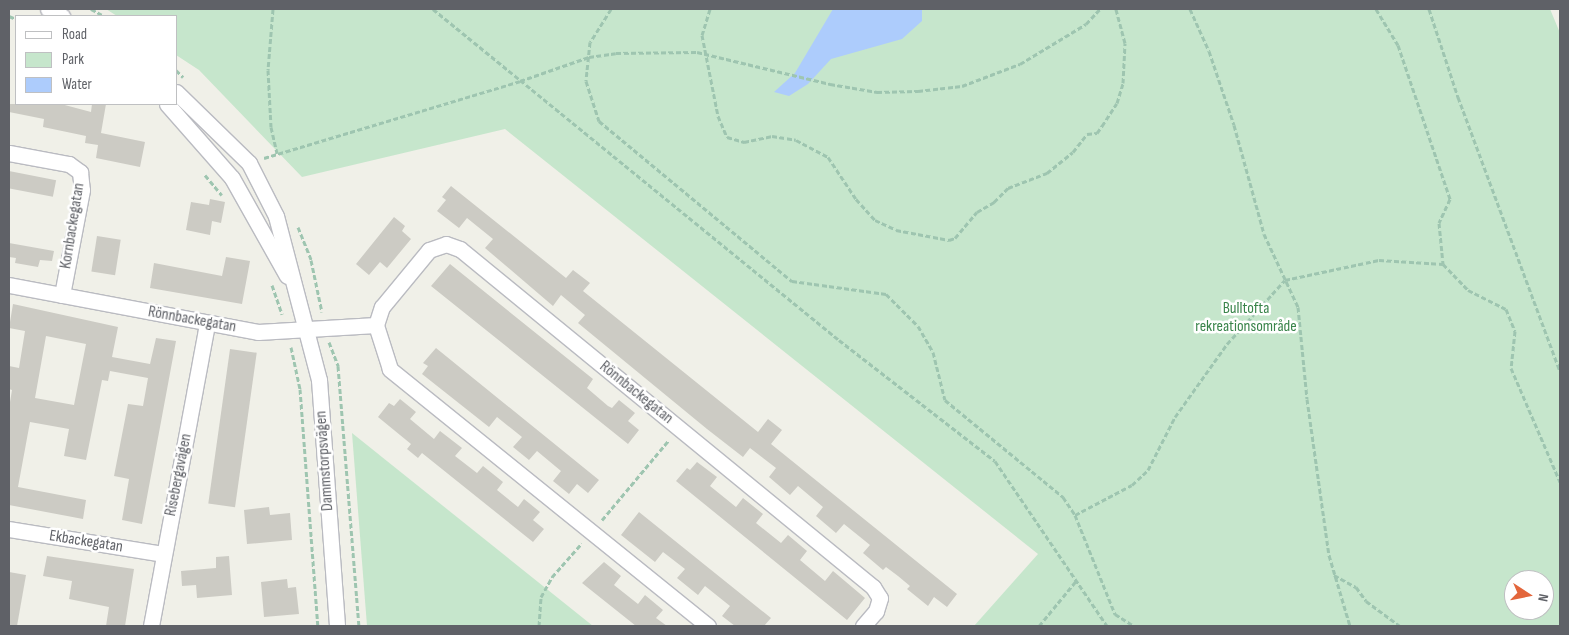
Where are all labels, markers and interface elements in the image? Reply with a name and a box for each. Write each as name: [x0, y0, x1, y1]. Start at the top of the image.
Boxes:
legend: [15, 15, 178, 105]
text: Road: [62, 25, 87, 44]
text: Park: [62, 50, 84, 69]
text: Water: [62, 75, 92, 94]
street label: Kornbackegatan: [57, 182, 89, 270]
park label: Bulltofta rekreationsområde: [1195, 299, 1297, 337]
street label: Rönnbackegatan: [146, 303, 238, 337]
street label: Rönnbackegatan: [595, 357, 677, 429]
street label: Dammstorpsvägen: [312, 410, 338, 512]
street label: Risebergavägen: [162, 432, 196, 518]
street label: Ekbackegatan: [48, 527, 124, 557]
north arrow: [1504, 570, 1554, 620]
text: N: [1534, 592, 1552, 603]

